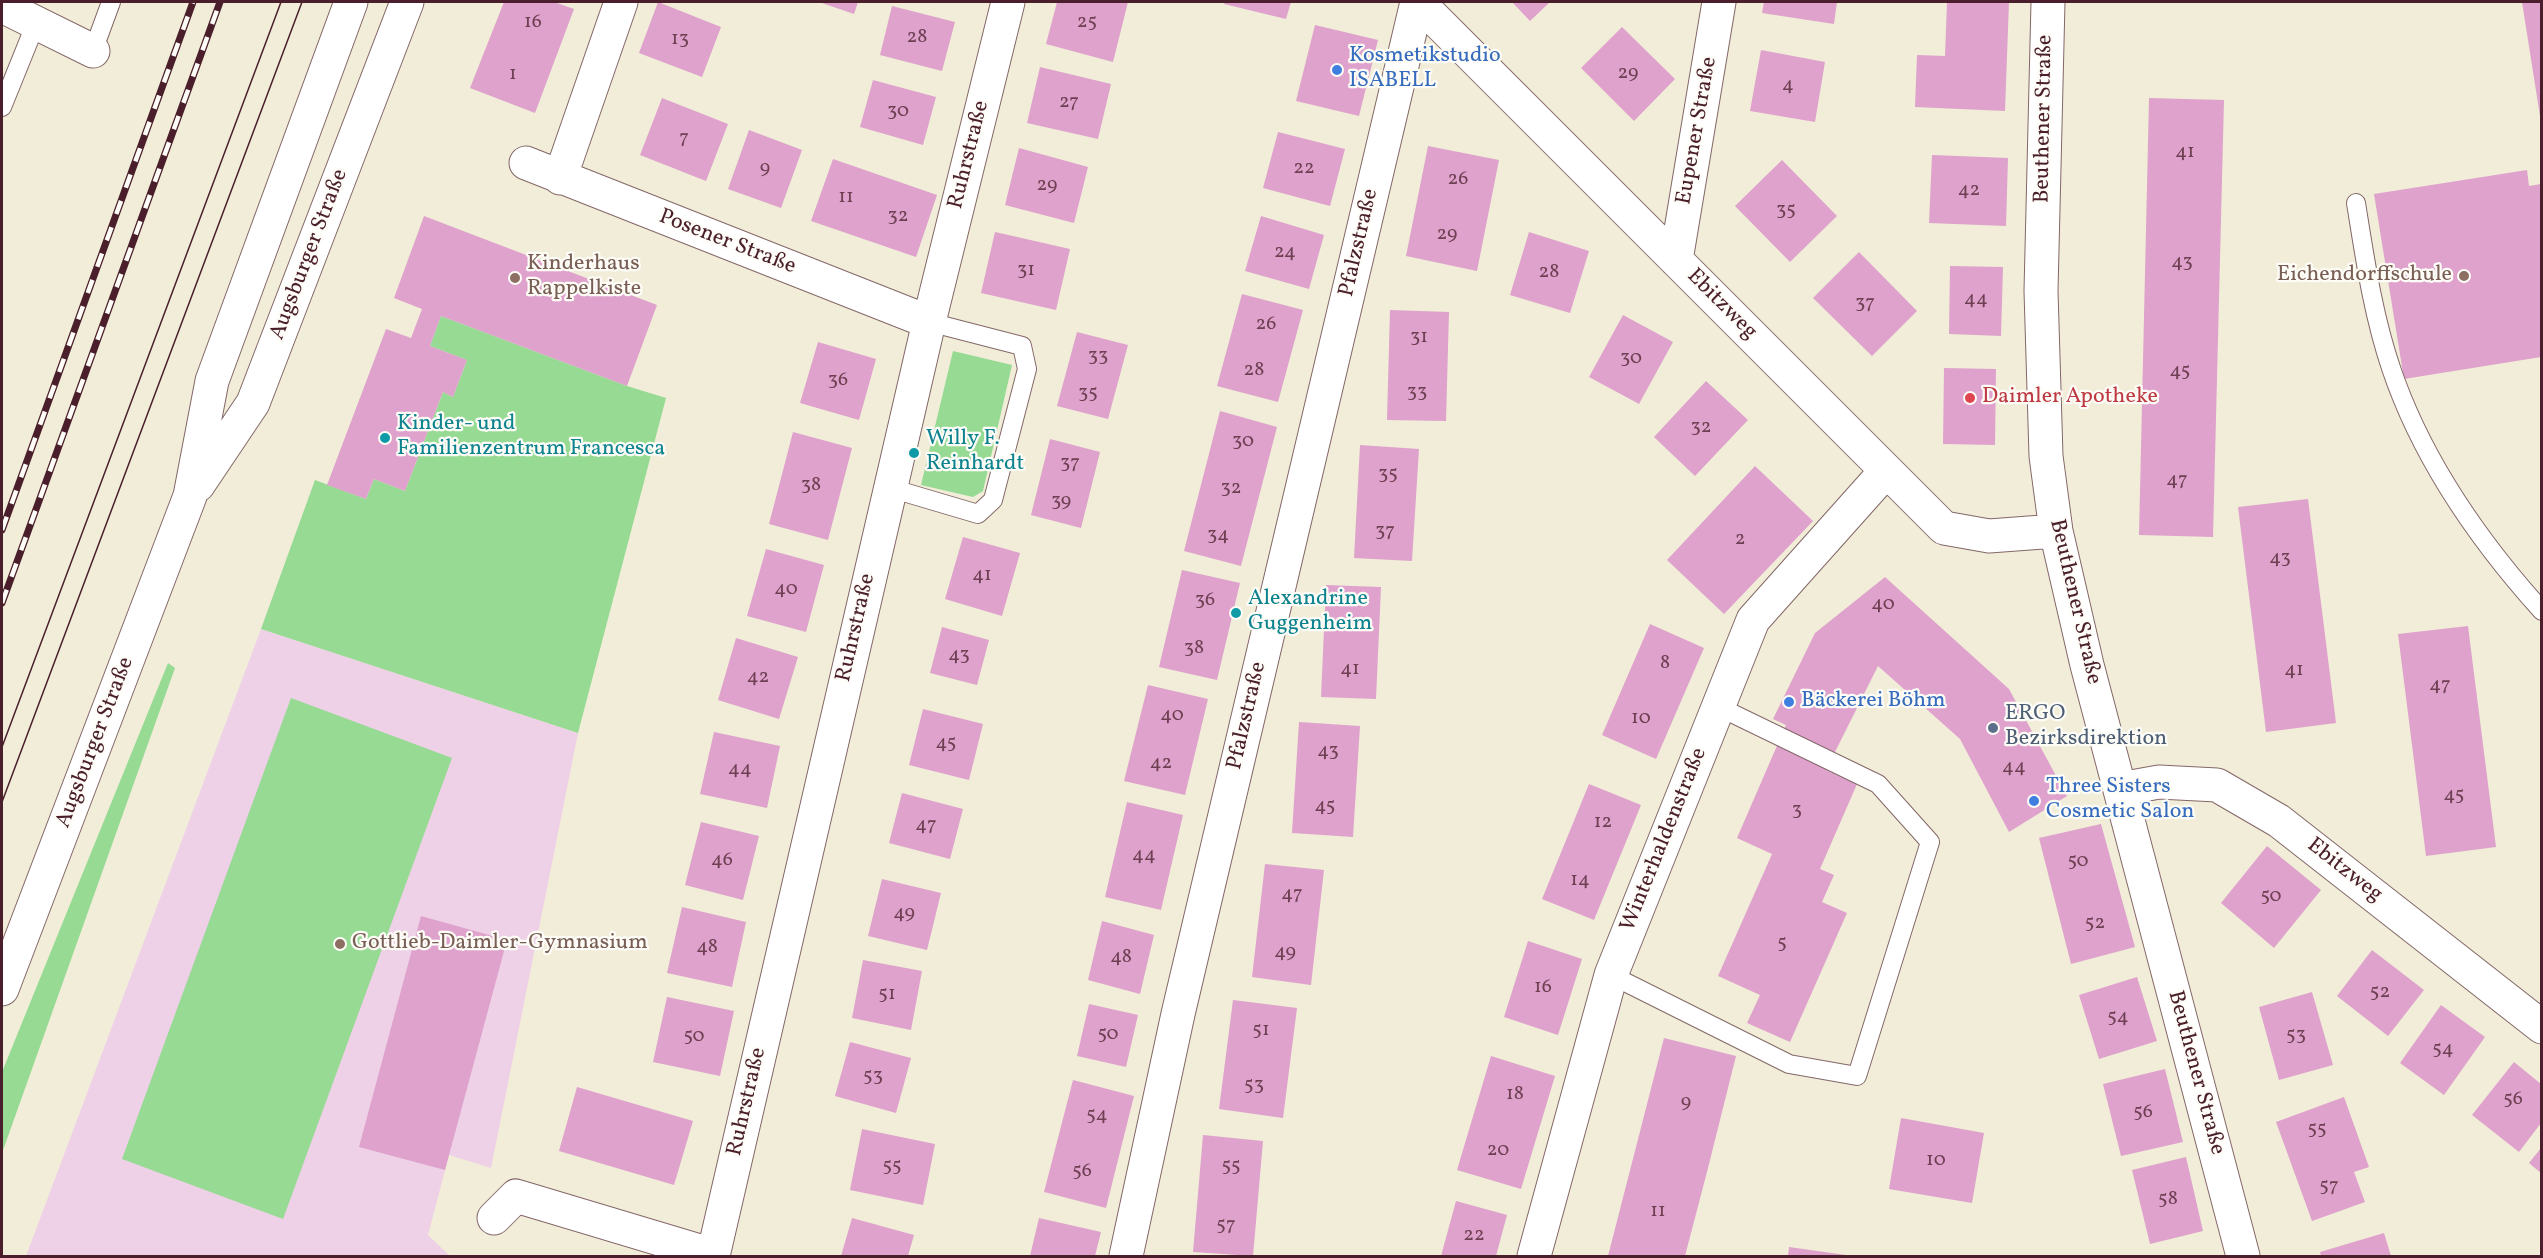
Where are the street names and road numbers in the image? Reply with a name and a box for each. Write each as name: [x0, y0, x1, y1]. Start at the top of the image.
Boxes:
street label: Beuthener Straße: [2030, 34, 2060, 204]
street label: Eupener Straße: [1672, 55, 1724, 207]
street label: Ruhrstraße: [944, 98, 996, 212]
street label: Augsburger Straße: [265, 166, 355, 344]
street label: Pfalzstraße: [1335, 187, 1385, 299]
street label: Posener Straße: [655, 205, 799, 281]
street label: Ebitzweg: [1680, 264, 1762, 346]
street label: Beuthener Straße: [2042, 517, 2106, 687]
street label: Ruhrstraße: [832, 571, 882, 685]
street label: Augsburger Straße: [51, 654, 141, 832]
street label: Pfalzstraße: [1223, 660, 1273, 772]
street label: Winterhaldenstraße: [1616, 744, 1714, 936]
street label: Ebitzweg: [2301, 833, 2387, 909]
street label: Beuthener Straße: [2160, 988, 2230, 1158]
street label: Ruhrstraße: [723, 1045, 773, 1159]

